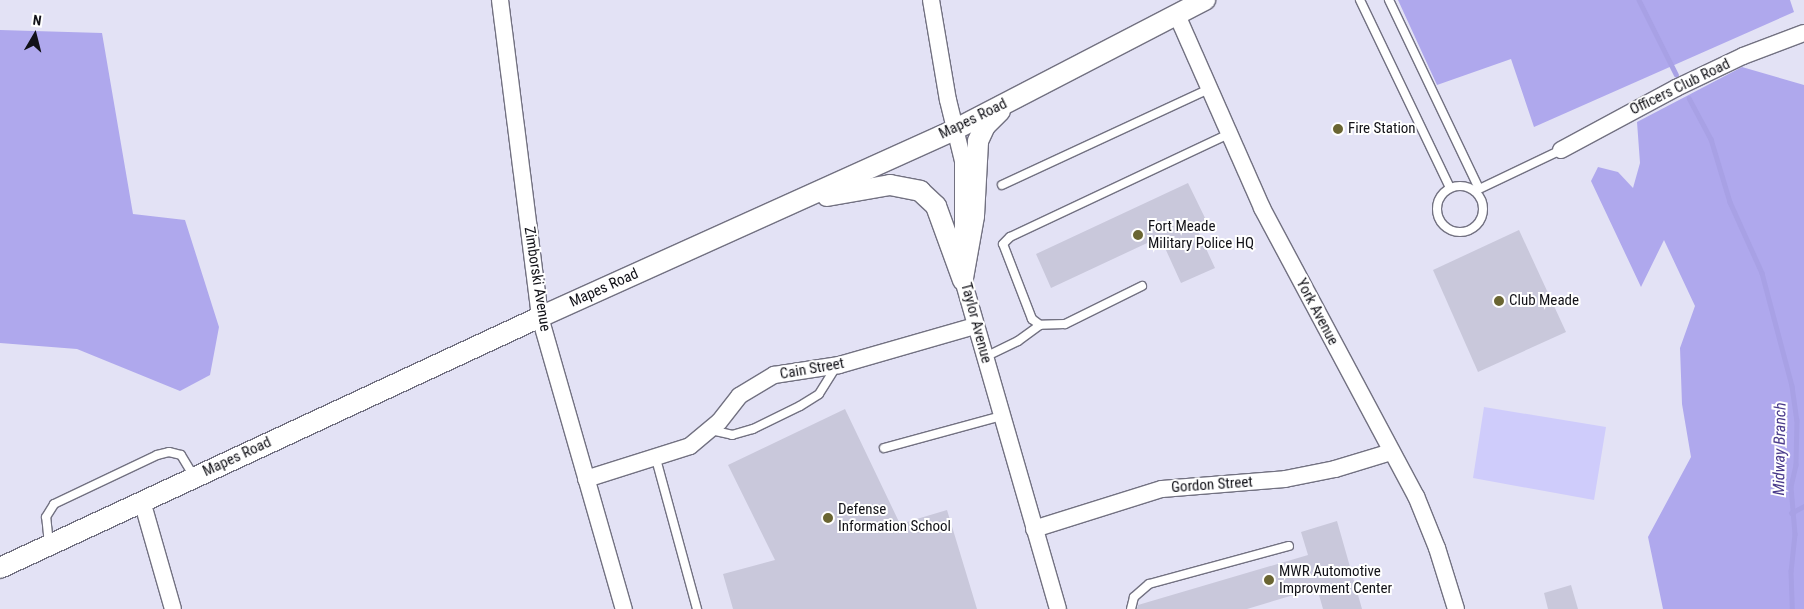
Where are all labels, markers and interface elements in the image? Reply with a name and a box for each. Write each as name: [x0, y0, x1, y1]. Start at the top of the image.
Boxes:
north arrow: [10, 10, 60, 60]
text: N: [32, 12, 42, 29]
street label: Officers Club Road: [1627, 55, 1733, 119]
street label: Mapes Road: [936, 95, 1010, 143]
place label: Fire Station: [1348, 120, 1416, 138]
marker: Fire Station: [1332, 123, 1344, 135]
place label: Fort Meade Military Police HQ: [1148, 217, 1254, 252]
street label: Zimborski Avenue: [520, 225, 554, 333]
marker: Fort Meade Military Police HQ: [1132, 229, 1144, 241]
street label: Mapes Road: [567, 265, 641, 311]
street label: York Avenue: [1292, 276, 1342, 348]
street label: Taylor Avenue: [957, 281, 995, 365]
place label: Club Meade: [1509, 292, 1579, 310]
marker: Club Meade: [1493, 295, 1505, 307]
street label: Cain Street: [778, 354, 846, 384]
water label: Midway Branch: [1770, 402, 1790, 496]
street label: Mapes Road: [200, 433, 274, 481]
street label: Gordon Street: [1171, 473, 1253, 497]
place label: Defense Information School: [838, 500, 951, 535]
marker: Defense Information School: [822, 512, 834, 524]
place label: MWR Automotive Improvment Center: [1279, 562, 1392, 597]
marker: MWR Automotive Improvment Center: [1263, 574, 1275, 586]

